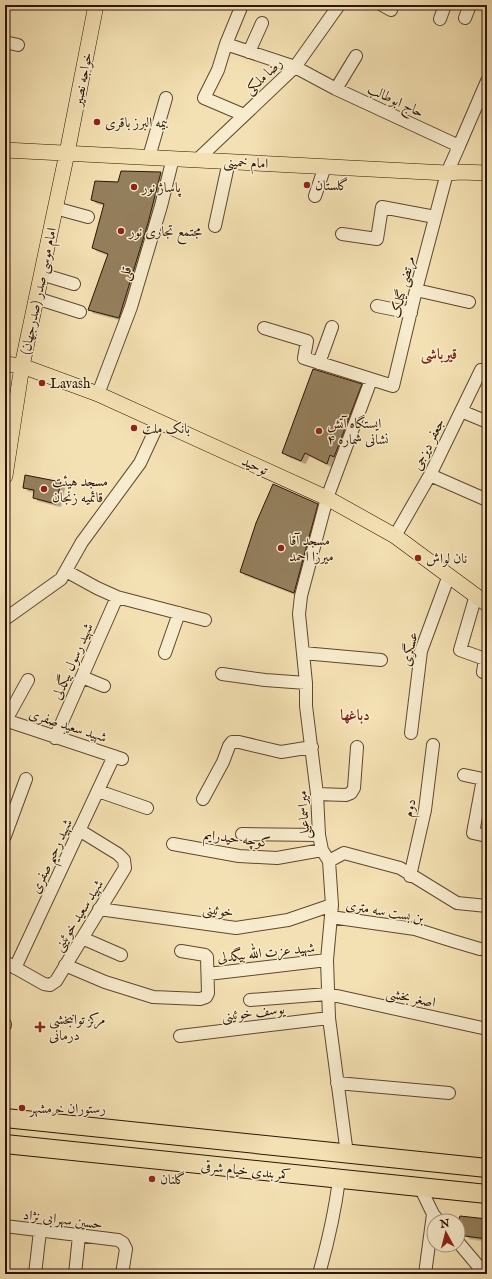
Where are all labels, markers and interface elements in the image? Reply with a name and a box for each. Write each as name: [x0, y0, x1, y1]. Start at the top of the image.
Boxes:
street label: خواجه نصیر: [69, 51, 97, 110]
street label: رضا ملکی: [241, 55, 287, 99]
street label: حاج ابوطالب: [363, 80, 427, 125]
place label: بیمه البرز باقری: [105, 114, 169, 132]
marker: بیمه البرز باقری: [92, 117, 102, 127]
street label: امام خمینی: [223, 153, 269, 176]
place label: گلستان: [315, 177, 348, 195]
place label: پاساژ نور: [140, 179, 182, 198]
marker: گلستان: [302, 180, 312, 190]
marker: پاساژ نور: [129, 182, 139, 192]
place label: مجتمع تجارى نور: [127, 223, 202, 245]
street label: (صدرجهان) امام موسی صدر: [17, 226, 64, 357]
marker: مجتمع تجارى نور: [116, 226, 126, 236]
street label: مرتضی گیلک: [387, 254, 419, 320]
street label: قلی: [115, 264, 137, 282]
district label: قیرباشی: [421, 345, 457, 365]
place label: Lavash: [50, 375, 91, 393]
marker: Lavash: [37, 378, 47, 388]
place label: ایستگاه آتش نشانی شماره ۴: [327, 414, 388, 449]
street label: جعفر دیزجی: [409, 415, 449, 473]
place label: بانک ملت: [142, 420, 190, 438]
marker: بانک ملت: [129, 423, 139, 433]
marker: ایستگاه آتش نشانی شماره ۴: [314, 426, 324, 436]
street label: توحید: [239, 452, 271, 480]
place label: مسجد هیئت قائمیه زنجان: [52, 473, 108, 507]
marker: مسجد هیئت قائمیه زنجان: [39, 484, 49, 494]
place label: مسجد آقا میرزا احمد: [289, 532, 334, 566]
marker: مسجد آقا میرزا احمد: [276, 543, 286, 553]
place label: نان لواش: [426, 550, 467, 568]
marker: نان لواش: [413, 553, 423, 563]
street label: شهید رسول بیگدلی: [48, 620, 98, 703]
street label: عسگری: [397, 630, 423, 668]
street label: شهید سعید صفری: [26, 705, 109, 747]
district label: دباغها: [340, 706, 370, 725]
street label: میراسماعیلی: [293, 790, 315, 840]
street label: دوم: [400, 798, 423, 819]
street label: شهید رحیم صفری: [27, 816, 81, 898]
street label: کوچه حیدرایم: [202, 826, 271, 855]
street label: شهید سعید خوئینی: [50, 876, 108, 955]
street label: بن بست سه متری: [344, 896, 426, 928]
street label: خوئینی: [201, 900, 234, 922]
street label: شهید عزت الله بیگدلی: [216, 936, 316, 967]
street label: اصغر بخشی: [384, 984, 437, 1012]
street label: یوسف خوئینی: [220, 1000, 287, 1026]
place label: مرکز توانبخشی درمانی: [49, 1011, 106, 1045]
marker: مرکز توانبخشی درمانی: [34, 1021, 46, 1033]
place label: رستوران خرمشهر: [28, 1100, 106, 1118]
marker: رستوران خرمشهر: [17, 1103, 27, 1113]
street label: کمربندی خیام شرقی: [200, 1157, 292, 1188]
place label: گلنان: [160, 1171, 186, 1189]
marker: گلنان: [147, 1174, 157, 1184]
street label: حسین سهرابی نژاد: [22, 1206, 104, 1234]
north arrow: [426, 1213, 466, 1253]
text: N: [438, 1216, 451, 1232]

